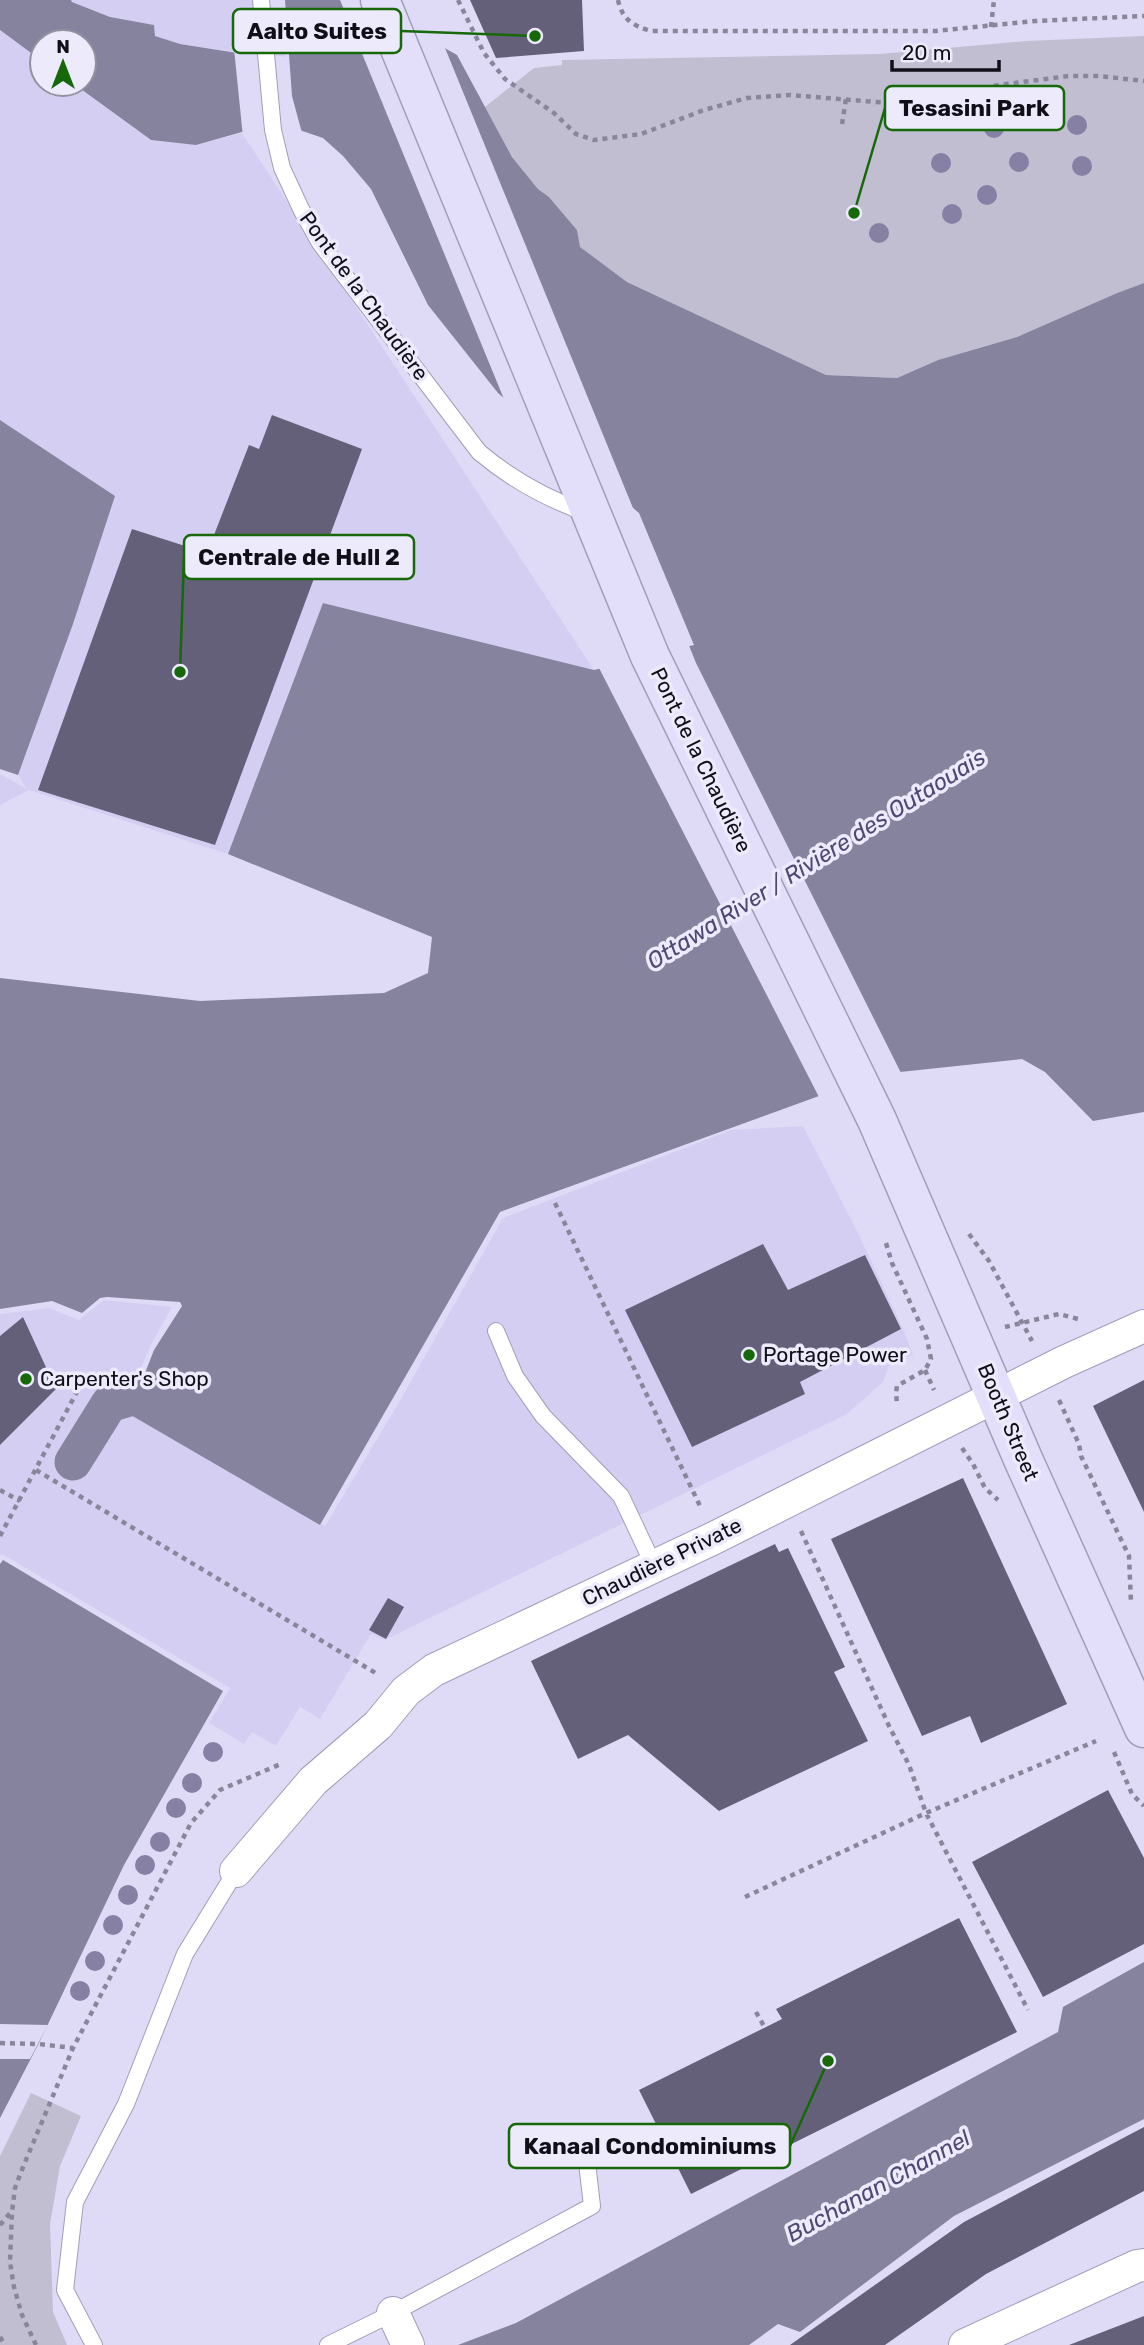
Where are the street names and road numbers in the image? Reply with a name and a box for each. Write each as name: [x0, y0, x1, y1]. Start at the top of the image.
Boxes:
street label: Pont de la Chaudière: [295, 206, 434, 385]
street label: Pont de la Chaudière: [646, 663, 757, 856]
street label: Booth Street: [973, 1359, 1044, 1484]
street label: Chaudière Private: [578, 1512, 746, 1611]

